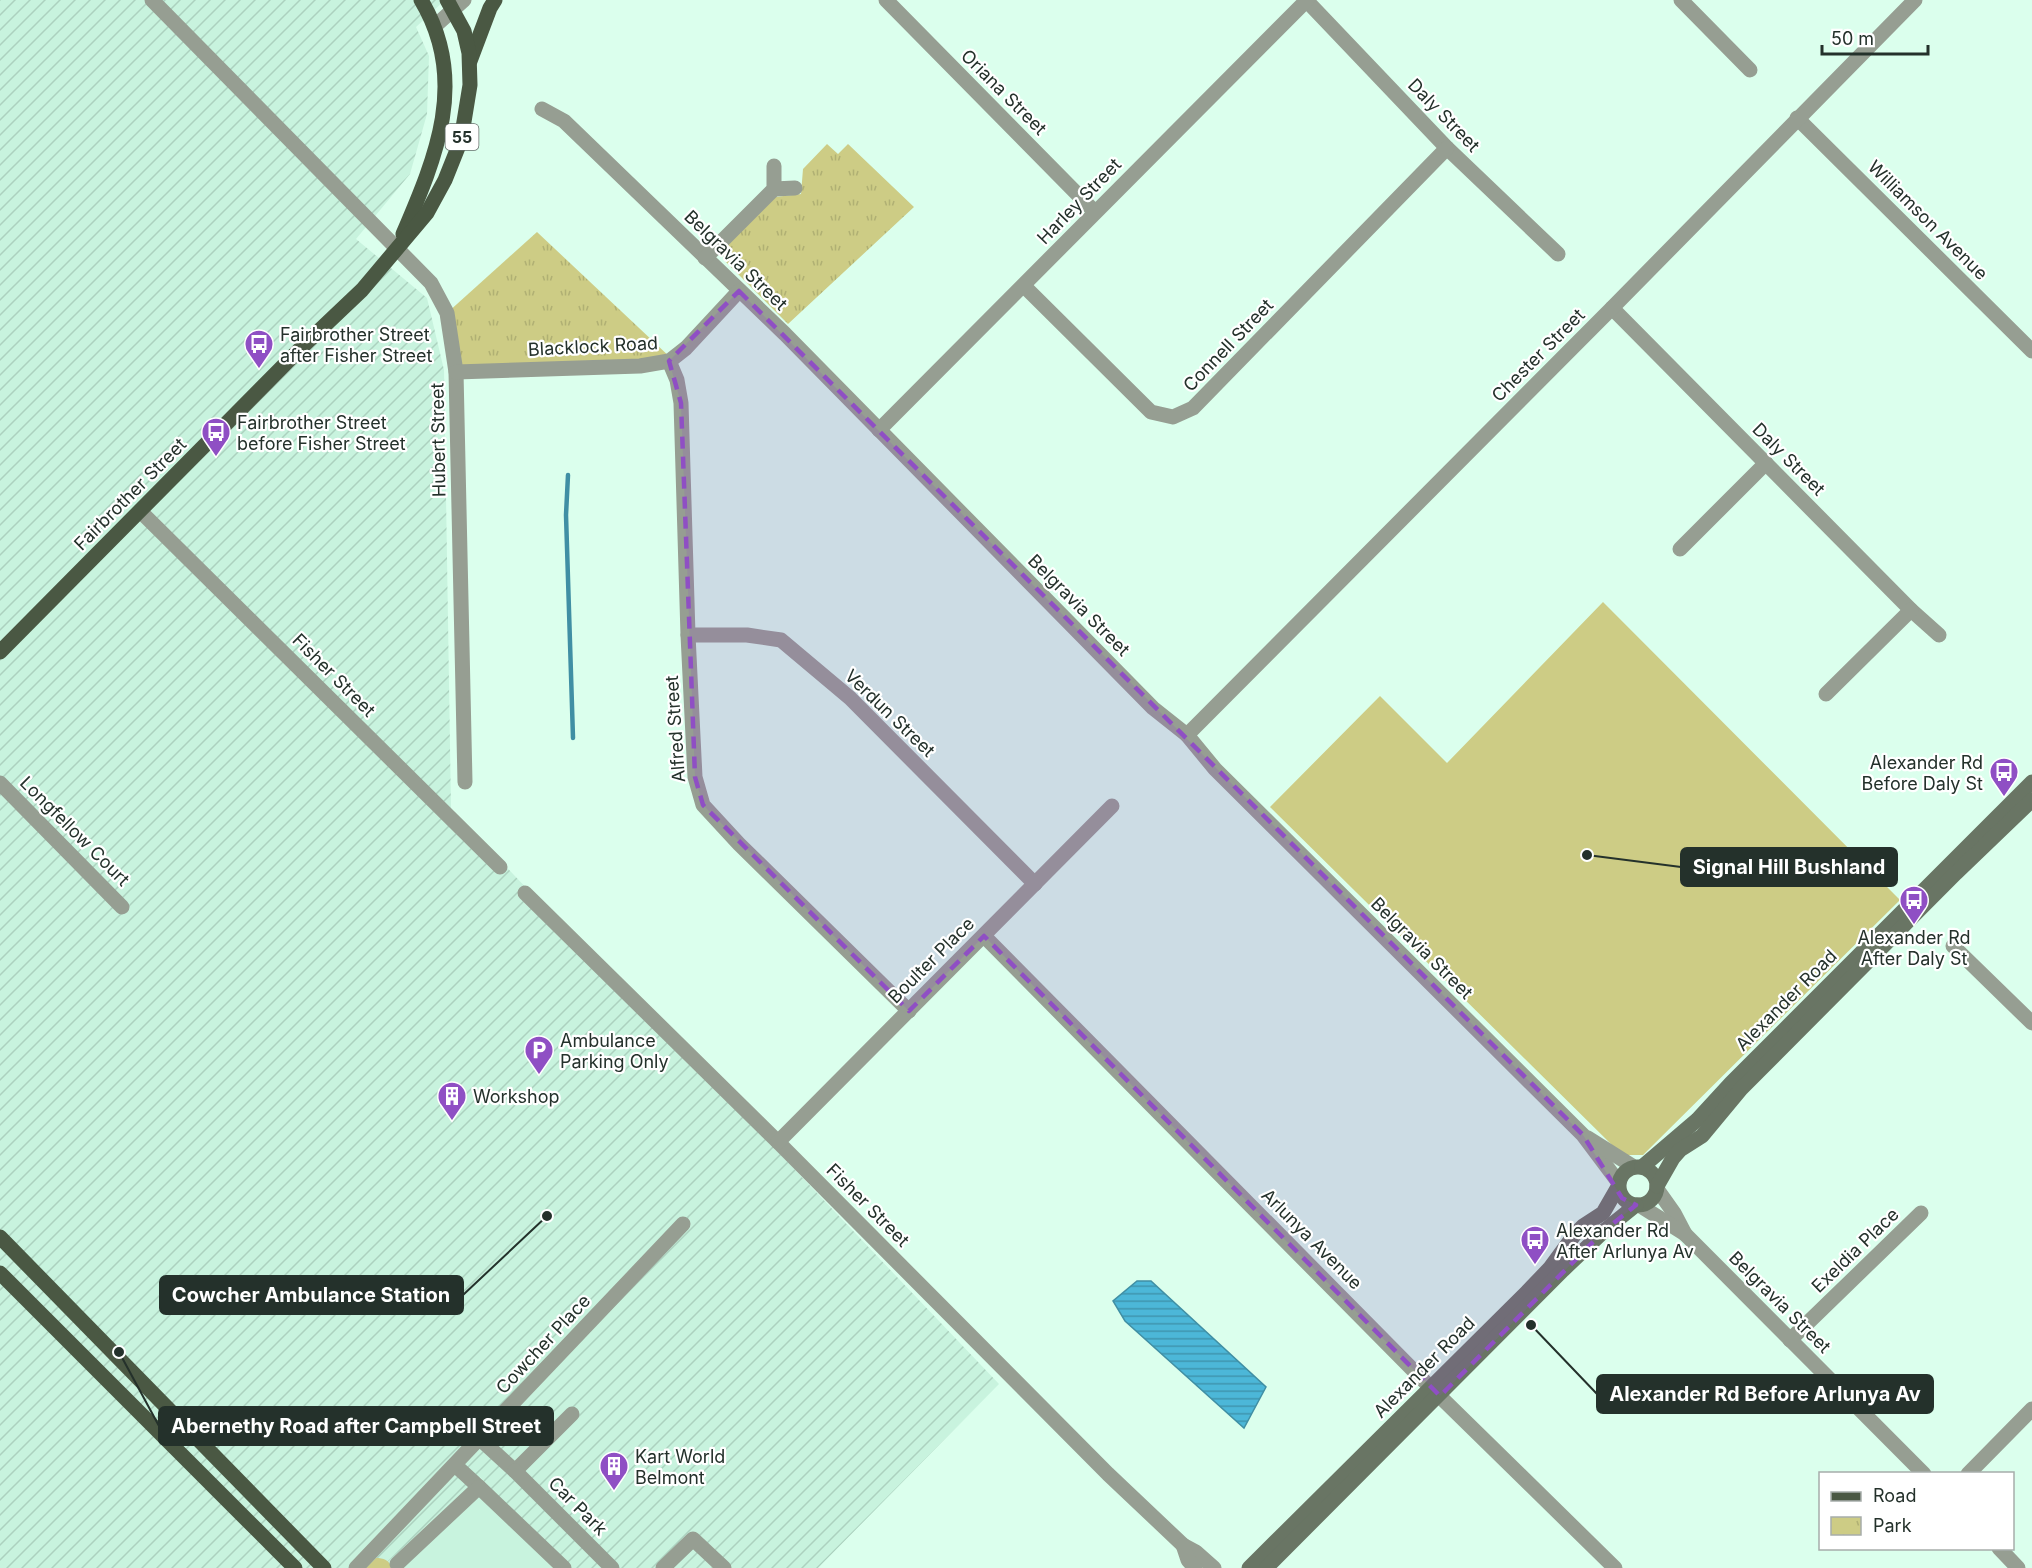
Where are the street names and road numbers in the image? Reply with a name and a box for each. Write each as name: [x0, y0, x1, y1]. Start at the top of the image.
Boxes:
street label: Oriana Street: [957, 45, 1051, 139]
street label: Daly Street: [1404, 74, 1484, 156]
road number: 55: [446, 124, 478, 150]
street label: Harley Street: [1033, 154, 1125, 248]
street label: Williamson Avenue: [1864, 156, 1992, 284]
street label: Belgravia Street: [680, 206, 792, 314]
street label: Connell Street: [1179, 294, 1277, 396]
street label: Chester Street: [1487, 304, 1589, 406]
street label: Blacklock Road: [527, 332, 659, 360]
street label: Hubert Street: [427, 383, 449, 497]
street label: Daly Street: [1749, 419, 1830, 500]
street label: Fairbrother Street: [70, 434, 190, 554]
street label: Belgravia Street: [1024, 550, 1134, 660]
street label: Fisher Street: [288, 629, 380, 721]
street label: Verdun Street: [841, 665, 939, 761]
street label: Alfred Street: [661, 675, 689, 783]
street label: Longfellow Court: [16, 772, 134, 890]
street label: Belgravia Street: [1367, 893, 1477, 1003]
street label: Boulter Place: [884, 913, 978, 1007]
street label: Alexander Road: [1731, 945, 1841, 1055]
street label: Fisher Street: [822, 1159, 914, 1251]
street label: Arlunya Avenue: [1257, 1184, 1367, 1294]
street label: Exeldia Place: [1807, 1203, 1903, 1297]
street label: Belgravia Street: [1725, 1247, 1835, 1357]
street label: Cowcher Place: [492, 1290, 594, 1398]
street label: Alexander Road: [1369, 1312, 1479, 1422]
street label: Car Park: [545, 1473, 612, 1540]

